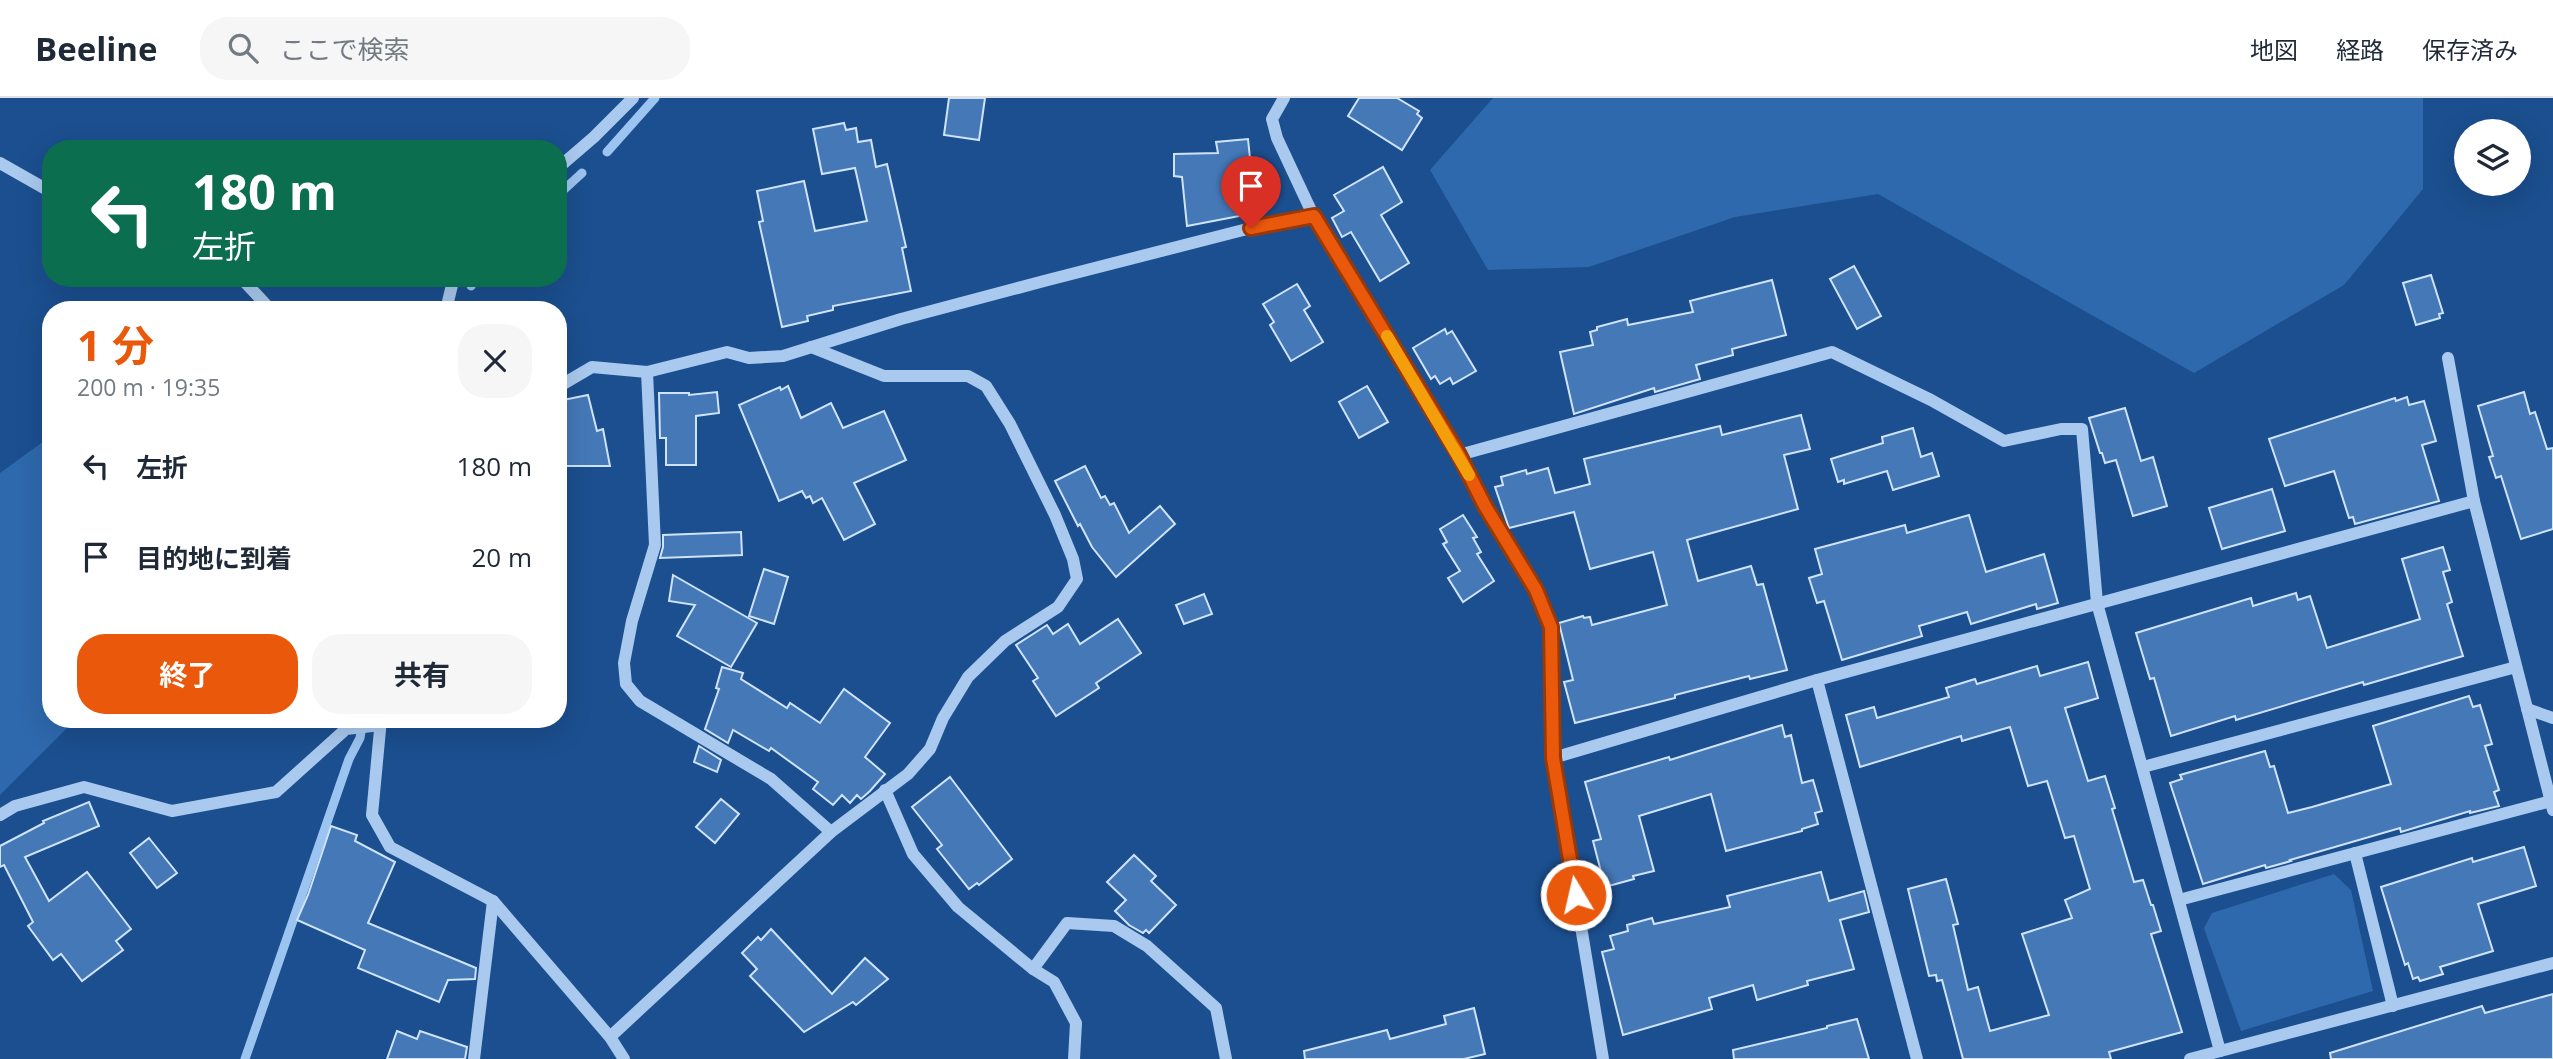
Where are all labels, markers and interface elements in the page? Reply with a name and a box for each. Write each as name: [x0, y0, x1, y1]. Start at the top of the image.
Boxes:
search box: [200, 17, 690, 80]
text: Beeline: [35, 26, 158, 71]
icon: search: [224, 29, 262, 67]
text: ここで検索: [280, 31, 410, 67]
text: 地図: [2250, 33, 2298, 66]
text: 経路: [2336, 33, 2384, 66]
text: 保存済み: [2422, 33, 2518, 66]
map controls: [2454, 119, 2531, 196]
button: layers: [2454, 119, 2531, 196]
pin: [1221, 156, 1281, 228]
text: 180 m: [192, 158, 337, 224]
icon: arrive: [1232, 167, 1270, 205]
icon: left: [77, 168, 168, 259]
text: 左折: [192, 224, 256, 267]
text: 1 分: [77, 316, 154, 373]
button: close: [458, 324, 532, 398]
text: 200 m · 19:35: [77, 371, 220, 403]
icon: left: [77, 447, 115, 485]
text: 180 m: [457, 448, 532, 484]
text: 左折: [136, 449, 188, 485]
icon: arrive: [77, 538, 115, 576]
text: 20 m: [471, 539, 532, 575]
text: 目的地に到着: [136, 540, 292, 576]
button: 終了: [77, 634, 298, 714]
button: 共有: [312, 634, 532, 714]
position arrow: [1539, 858, 1613, 932]

